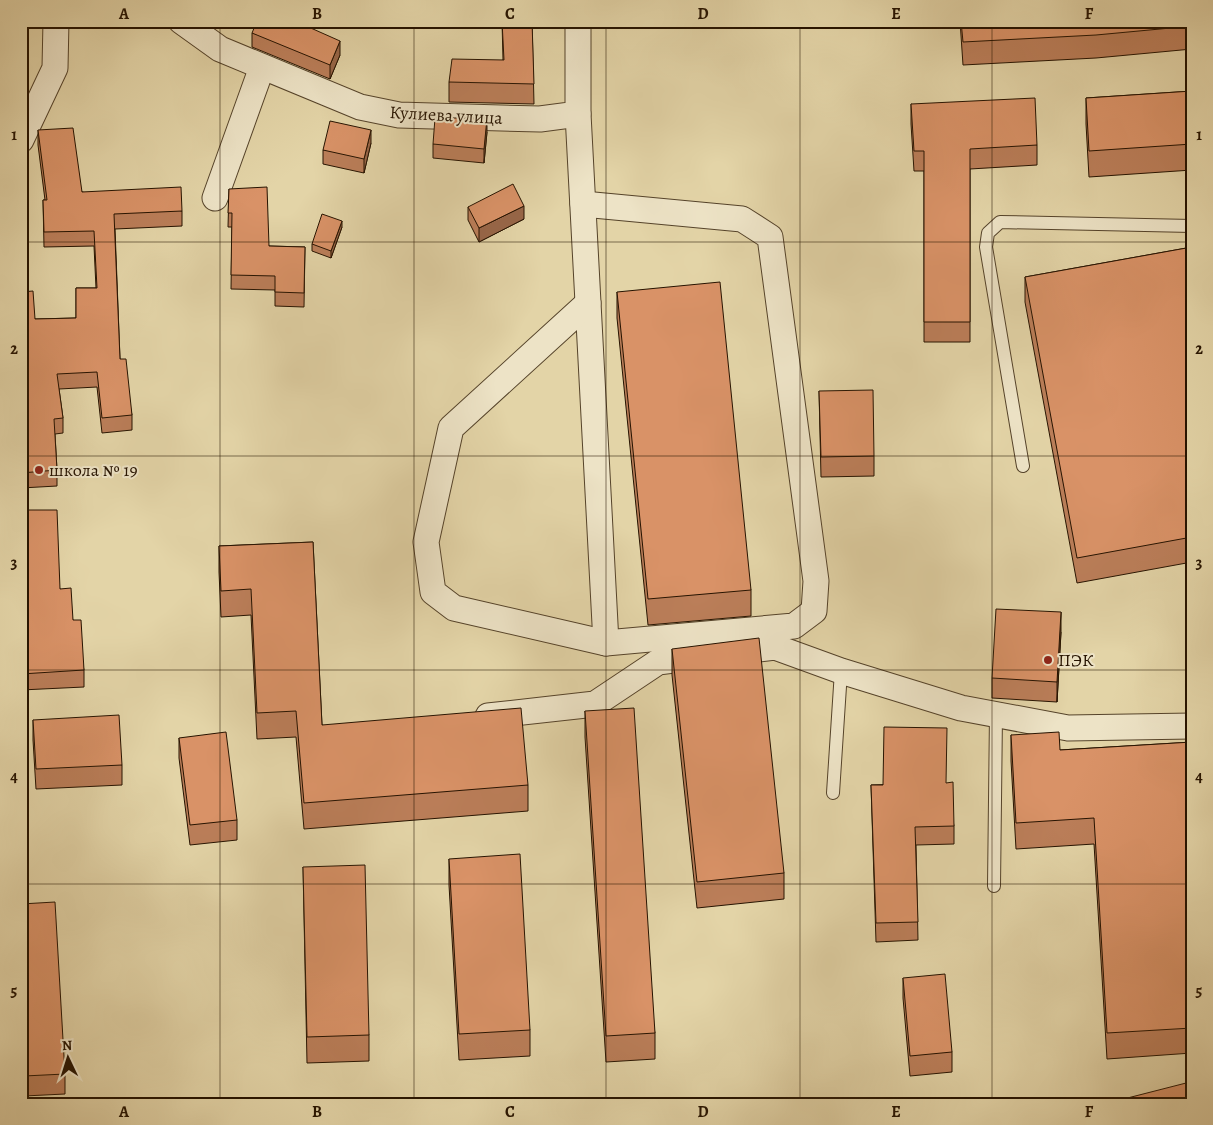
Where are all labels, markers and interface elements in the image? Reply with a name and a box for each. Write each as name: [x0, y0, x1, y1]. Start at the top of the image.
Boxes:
text: A: [118, 3, 130, 25]
text: B: [312, 3, 322, 25]
text: C: [505, 3, 515, 25]
text: D: [697, 3, 709, 25]
text: E: [891, 3, 901, 25]
text: F: [1085, 3, 1094, 25]
street label: Кулиева улица: [389, 100, 504, 130]
text: 1: [11, 124, 17, 146]
text: 1: [1196, 124, 1202, 146]
text: 2: [10, 338, 18, 360]
text: 2: [1195, 338, 1203, 360]
place label: школа № 19: [49, 458, 138, 482]
marker: школа № 19: [33, 464, 45, 476]
text: 3: [11, 552, 18, 574]
text: 3: [1196, 552, 1203, 574]
place label: ПЭК: [1058, 648, 1094, 672]
marker: ПЭК: [1042, 654, 1054, 666]
text: 4: [10, 766, 18, 788]
text: 4: [1195, 766, 1203, 788]
text: 5: [11, 980, 18, 1002]
text: 5: [1196, 980, 1203, 1002]
north arrow: [42, 1032, 92, 1082]
text: N: [61, 1036, 73, 1055]
text: A: [118, 1101, 130, 1123]
text: B: [312, 1101, 322, 1123]
text: C: [505, 1101, 515, 1123]
text: D: [697, 1101, 709, 1123]
text: E: [891, 1101, 901, 1123]
text: F: [1085, 1101, 1094, 1123]

